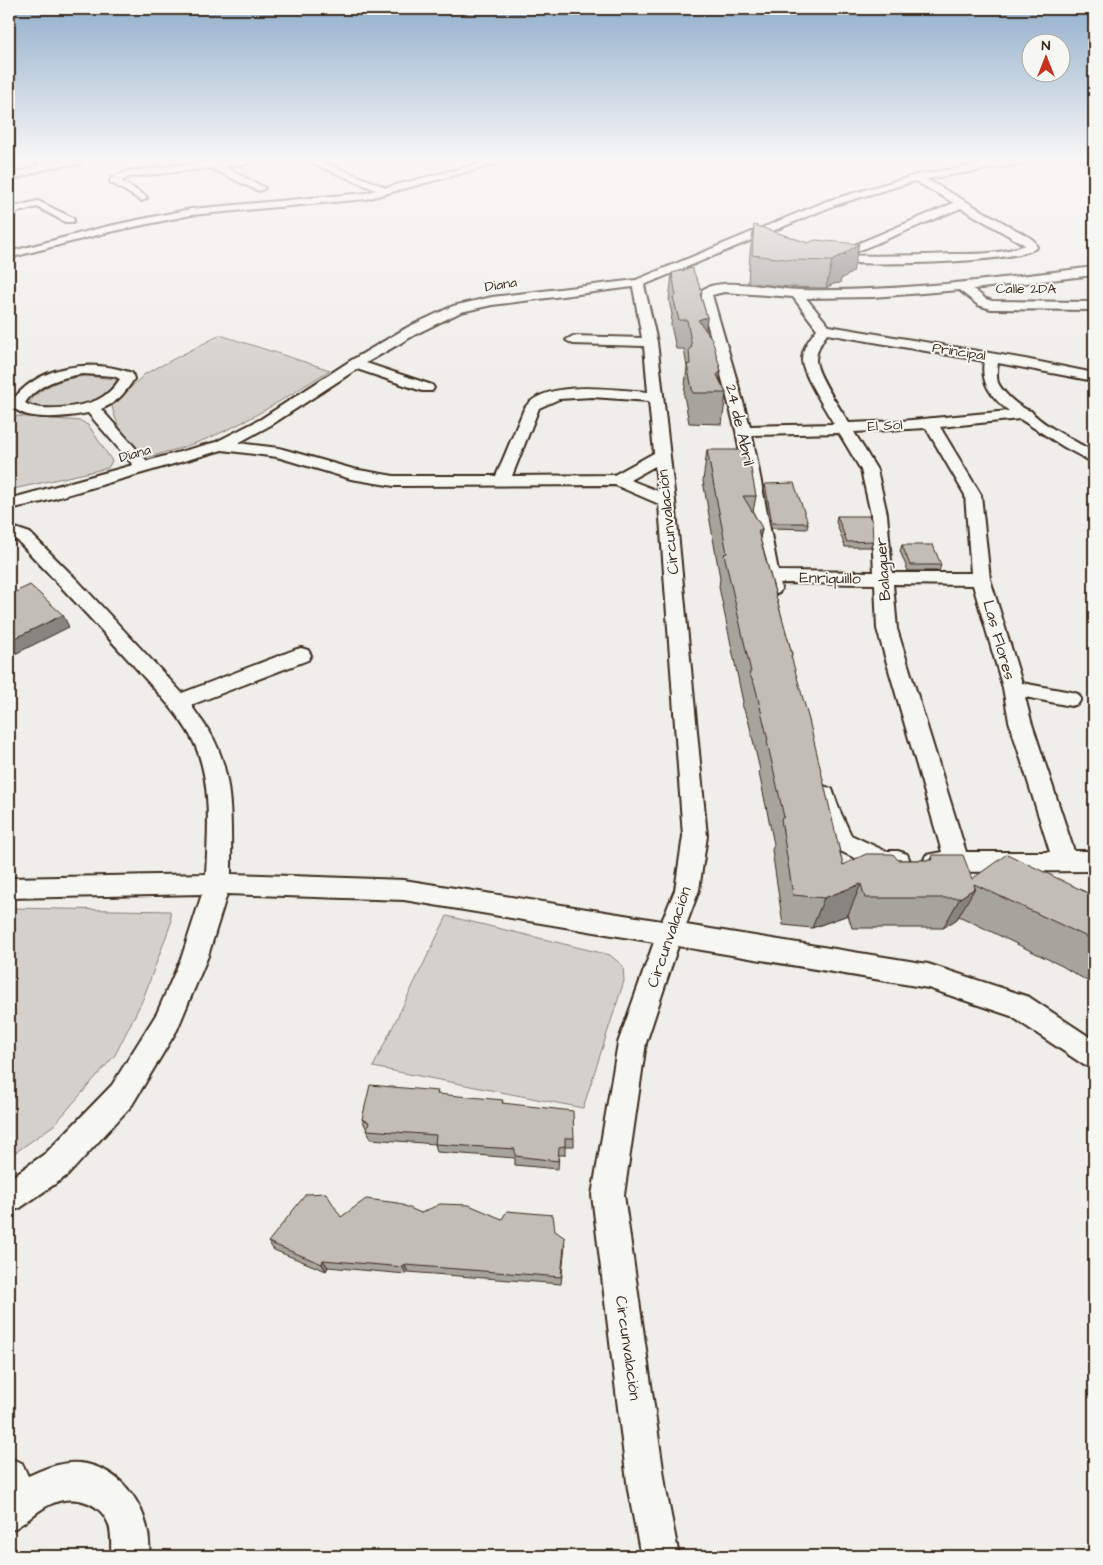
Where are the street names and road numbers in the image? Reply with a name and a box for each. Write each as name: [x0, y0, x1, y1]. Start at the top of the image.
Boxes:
street label: Diana: [483, 273, 519, 297]
street label: Calle 2DA: [996, 279, 1056, 299]
street label: Principal: [931, 338, 987, 366]
street label: 24 de Abril: [720, 382, 760, 468]
street label: El Sol: [867, 415, 903, 437]
street label: Diana: [117, 440, 153, 468]
street label: Circunvalación: [652, 468, 684, 576]
street label: Balaguer: [870, 536, 897, 602]
street label: Enriquillo: [799, 566, 861, 590]
street label: Las Flores: [977, 598, 1021, 682]
street label: Circunvalación: [641, 884, 697, 990]
street label: Circunvalación: [610, 1294, 646, 1402]

